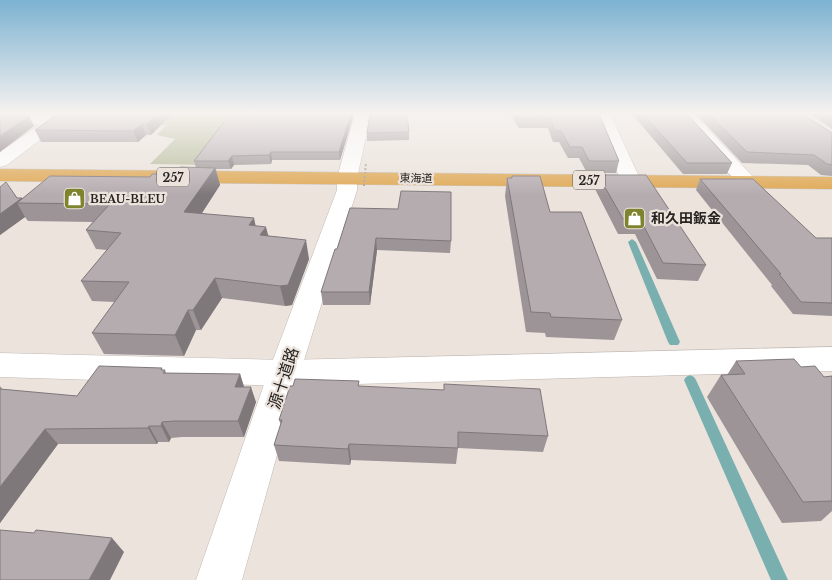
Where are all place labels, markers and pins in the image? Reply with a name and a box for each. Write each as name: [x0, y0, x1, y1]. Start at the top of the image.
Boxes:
shop icon: BEAU-BLEU: [62, 187, 86, 211]
place label: BEAU-BLEU: [90, 192, 166, 206]
shop icon: 和久田鈑金: [623, 206, 647, 230]
place label: 和久田鈑金: [651, 209, 721, 227]

